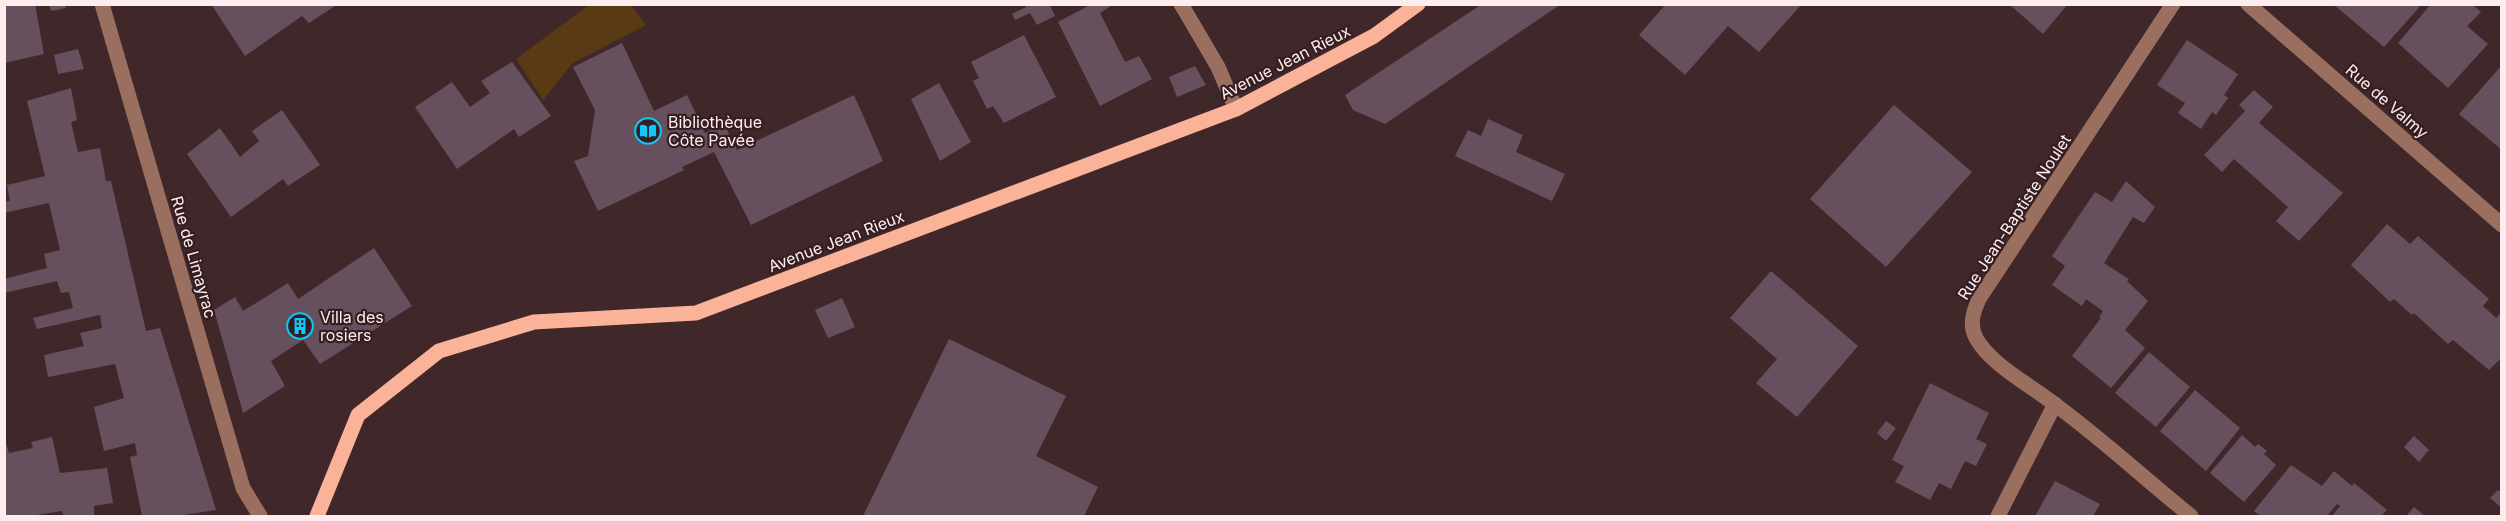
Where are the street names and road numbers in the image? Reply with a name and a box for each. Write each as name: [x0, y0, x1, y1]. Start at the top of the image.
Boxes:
street label: Avenue Jean Rieux: [1216, 20, 1354, 104]
street label: Rue de Valmy: [2342, 60, 2432, 142]
street label: Rue Jean-Baptiste Noulet: [1953, 131, 2075, 303]
street label: Rue de Limayrac: [167, 194, 221, 320]
street label: Avenue Jean Rieux: [765, 206, 907, 276]

